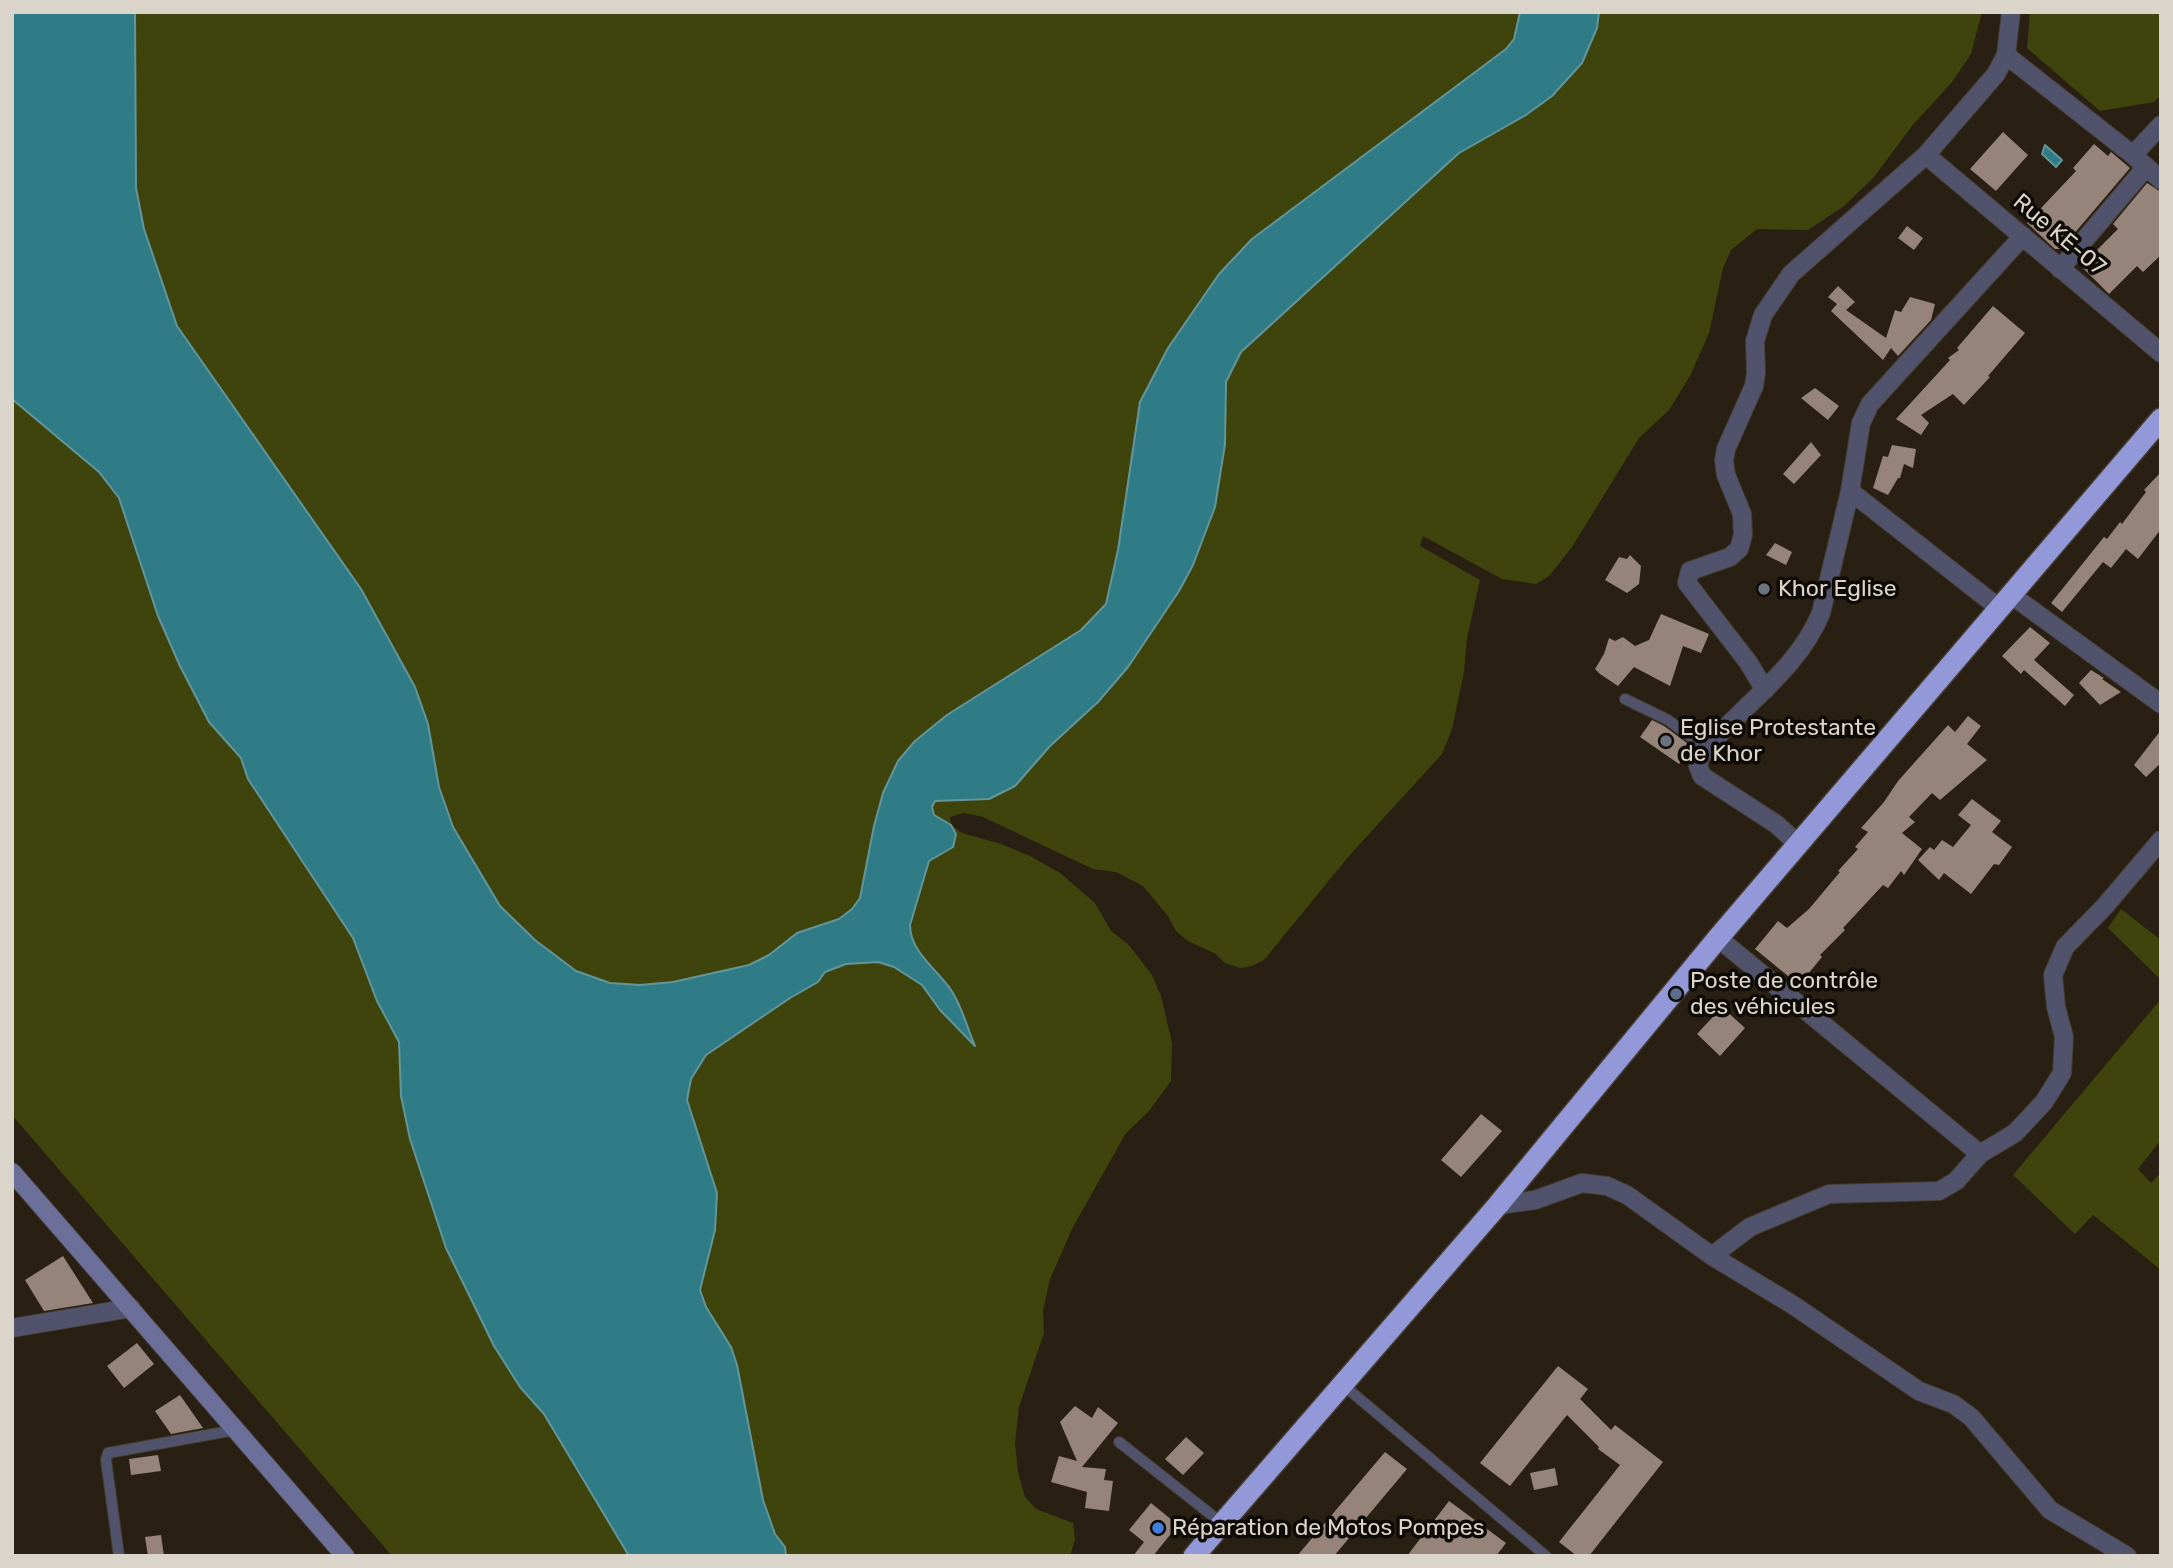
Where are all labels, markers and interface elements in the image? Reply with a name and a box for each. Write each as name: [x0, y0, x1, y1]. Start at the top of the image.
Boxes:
street label: Rue KE-07: [2007, 188, 2111, 282]
place label: Khor Eglise: [1778, 575, 1897, 603]
marker: Khor Eglise: [1756, 581, 1772, 597]
place label: Eglise Protestante de Khor: [1680, 714, 1876, 768]
marker: Eglise Protestante de Khor: [1658, 733, 1674, 749]
place label: Poste de contrôle des véhicules: [1690, 967, 1878, 1021]
marker: Poste de contrôle des véhicules: [1668, 986, 1684, 1002]
place label: Réparation de Motos Pompes: [1172, 1514, 1484, 1542]
marker: Réparation de Motos Pompes: [1150, 1520, 1166, 1536]

